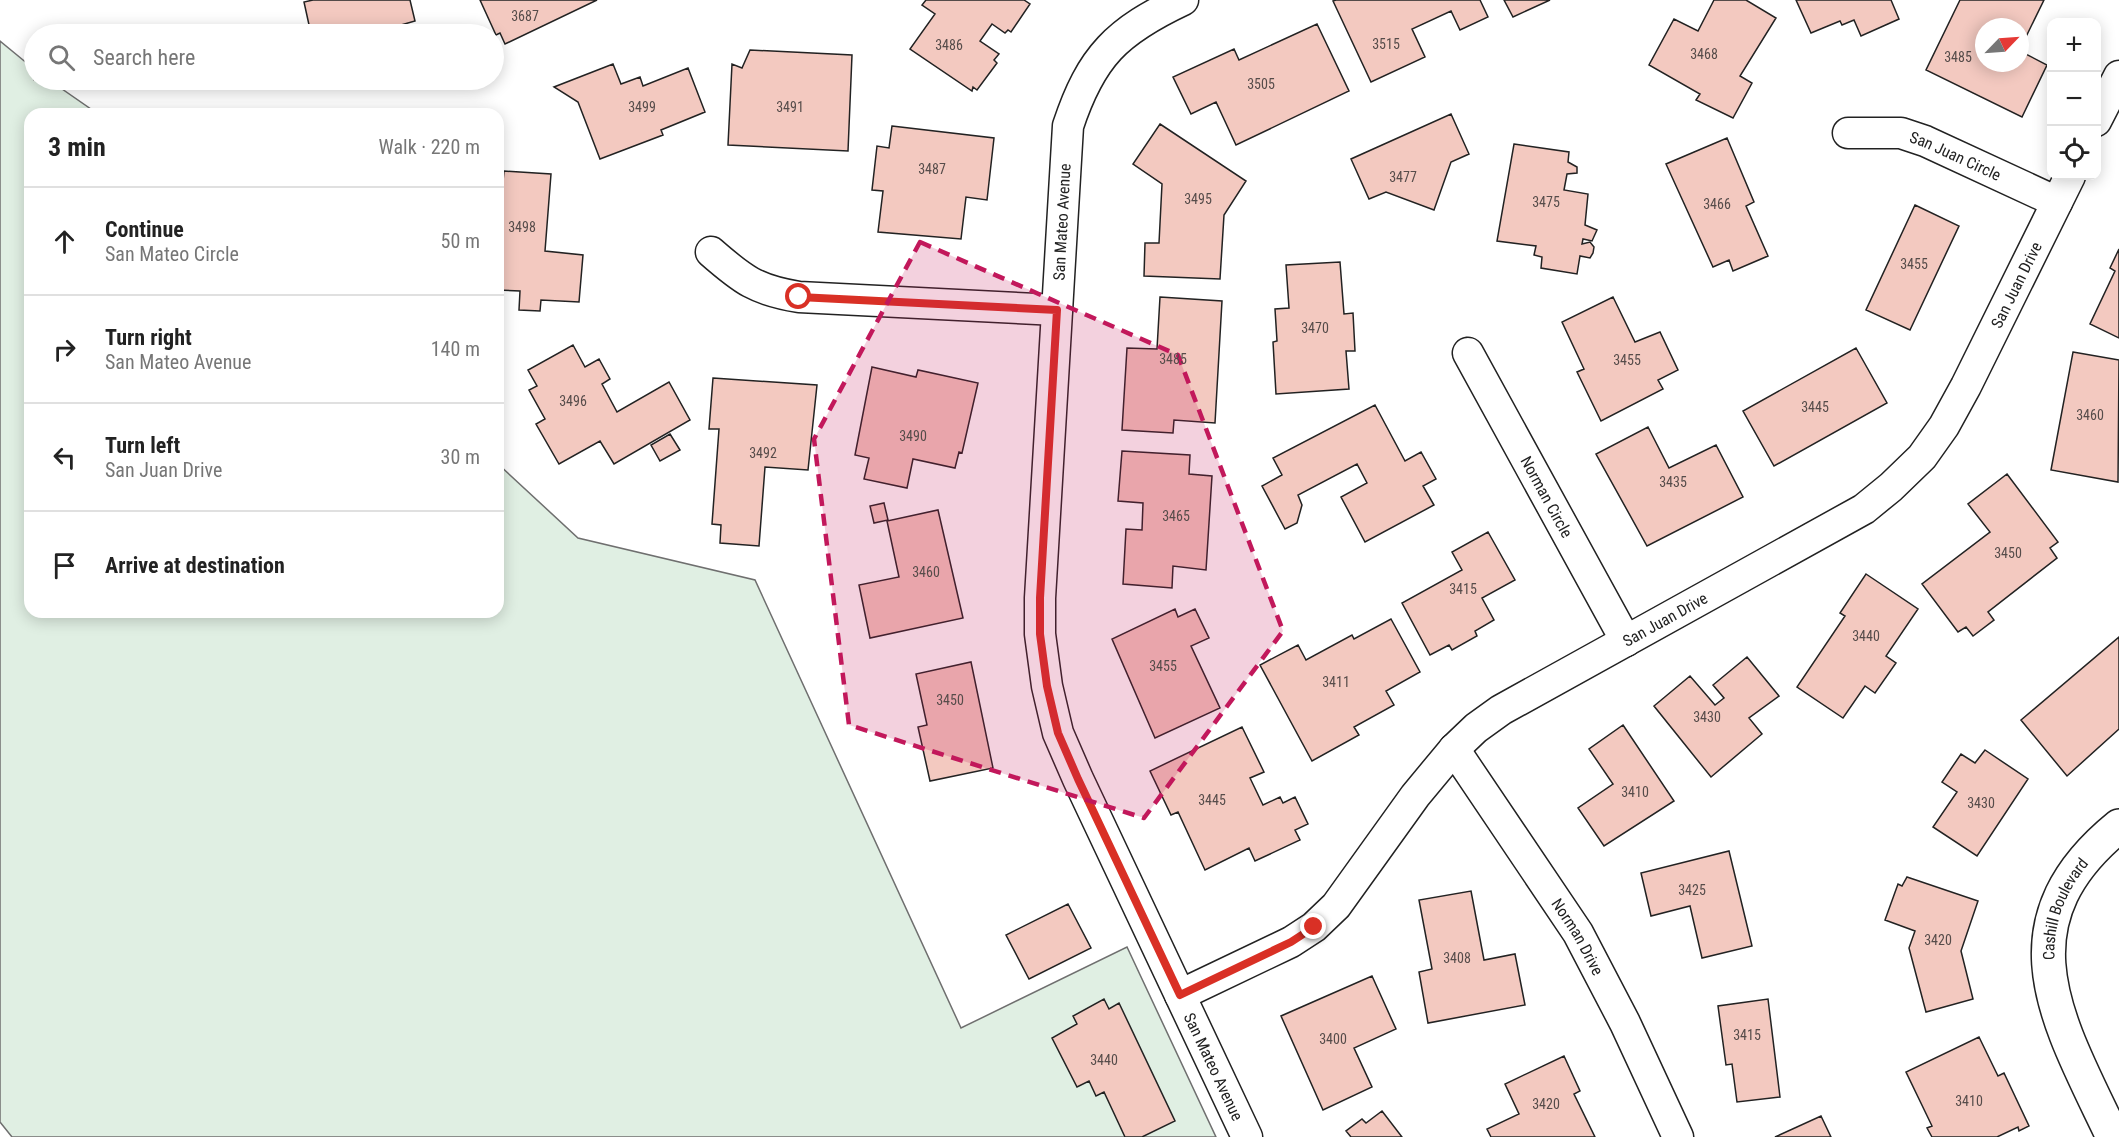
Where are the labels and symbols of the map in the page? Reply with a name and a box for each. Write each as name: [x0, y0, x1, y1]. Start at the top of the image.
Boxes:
house number: 3687: [511, 8, 539, 24]
north arrow: [1975, 18, 2029, 72]
house number: 3515: [1372, 36, 1400, 52]
house number: 3486: [935, 37, 963, 53]
house number: 3468: [1690, 46, 1718, 62]
house number: 3485: [1944, 49, 1972, 65]
house number: 3505: [1247, 76, 1275, 92]
house number: 3499: [628, 99, 656, 115]
house number: 3491: [776, 99, 804, 115]
street label: San Juan Circle: [1907, 127, 2004, 184]
house number: 3487: [918, 161, 946, 177]
street label: San Mateo Avenue: [1049, 163, 1075, 281]
house number: 3477: [1389, 169, 1417, 185]
house number: 3495: [1184, 191, 1212, 207]
house number: 3475: [1532, 194, 1560, 210]
house number: 3466: [1703, 196, 1731, 212]
house number: 3498: [508, 219, 536, 235]
street label: San Juan Drive: [1987, 239, 2045, 331]
house number: 3455: [1900, 256, 1928, 272]
route start: [785, 283, 811, 309]
house number: 3470: [1301, 320, 1329, 336]
house number: 3485: [1159, 351, 1187, 367]
house number: 3455: [1613, 352, 1641, 368]
house number: 3496: [559, 393, 587, 409]
house number: 3445: [1801, 399, 1829, 415]
house number: 3460: [2076, 407, 2104, 423]
house number: 3490: [899, 428, 927, 444]
house number: 3492: [749, 445, 777, 461]
street label: Norman Circle: [1517, 453, 1577, 541]
house number: 3435: [1659, 474, 1687, 490]
house number: 3465: [1162, 508, 1190, 524]
house number: 3450: [1994, 545, 2022, 561]
house number: 3460: [912, 564, 940, 580]
house number: 3415: [1449, 581, 1477, 597]
street label: San Juan Drive: [1619, 588, 1711, 650]
house number: 3440: [1852, 628, 1880, 644]
house number: 3455: [1149, 658, 1177, 674]
house number: 3411: [1322, 674, 1350, 690]
house number: 3450: [936, 692, 964, 708]
house number: 3430: [1693, 709, 1721, 725]
house number: 3410: [1621, 784, 1649, 800]
house number: 3445: [1198, 792, 1226, 808]
house number: 3430: [1967, 795, 1995, 811]
street label: Cashill Boulevard: [2039, 854, 2092, 960]
house number: 3425: [1678, 882, 1706, 898]
street label: Norman Drive: [1548, 895, 1608, 978]
route end: [1300, 913, 1326, 939]
house number: 3420: [1924, 932, 1952, 948]
house number: 3408: [1443, 950, 1471, 966]
street label: San Mateo Avenue: [1180, 1010, 1247, 1124]
house number: 3415: [1733, 1027, 1761, 1043]
house number: 3400: [1319, 1031, 1347, 1047]
house number: 3440: [1090, 1052, 1118, 1068]
house number: 3410: [1955, 1093, 1983, 1109]
house number: 3420: [1532, 1096, 1560, 1112]

